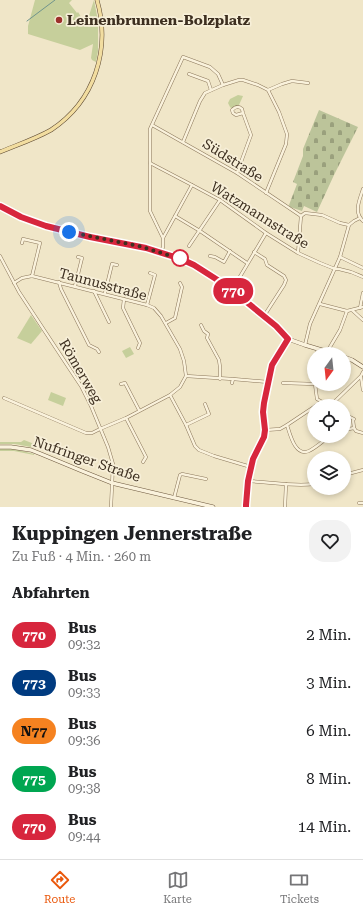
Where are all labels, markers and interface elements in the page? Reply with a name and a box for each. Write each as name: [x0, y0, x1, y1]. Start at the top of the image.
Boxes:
place label: Leinenbrunnen-Bolzplatz: [67, 12, 250, 28]
marker: Leinenbrunnen-Bolzplatz: [54, 15, 64, 25]
street label: Südstraße: [200, 135, 266, 185]
street label: Watzmannstraße: [208, 178, 312, 252]
your location: [59, 222, 79, 242]
unlabelled marker: [171, 249, 189, 267]
street label: Taunusstraße: [57, 265, 149, 304]
line badge: 770: [210, 278, 256, 304]
text: 770: [221, 283, 245, 299]
street label: Römerweg: [56, 336, 106, 406]
north arrow: [307, 347, 351, 391]
map controls: [307, 347, 351, 495]
button: locate: [307, 399, 351, 443]
street label: Nufringer Straße: [31, 433, 143, 485]
button: layers: [307, 451, 351, 495]
button: heart: [309, 520, 351, 562]
text: Kuppingen Jennerstraße: [12, 522, 252, 545]
text: Zu Fuß · 4 Min. · 260 m: [12, 549, 151, 564]
text: Abfahrten: [12, 584, 90, 602]
text: Bus: [68, 619, 96, 637]
text: 2 Min.: [306, 626, 351, 644]
text: 770: [22, 627, 46, 643]
text: 09:32: [68, 637, 100, 652]
text: Bus: [68, 667, 96, 685]
text: 3 Min.: [306, 674, 351, 692]
text: 773: [22, 675, 46, 691]
text: 09:33: [68, 685, 100, 700]
text: Bus: [68, 715, 96, 733]
text: 6 Min.: [306, 722, 351, 740]
text: N77: [21, 723, 47, 739]
text: 09:36: [68, 733, 100, 748]
text: Bus: [68, 763, 96, 781]
text: 8 Min.: [306, 770, 351, 788]
text: 775: [22, 771, 46, 787]
text: 09:38: [68, 781, 100, 796]
text: Bus: [68, 811, 96, 829]
text: 14 Min.: [298, 818, 351, 836]
text: 770: [22, 819, 46, 835]
text: 09:44: [68, 829, 100, 844]
tab: Route: [44, 869, 75, 906]
tab: Karte: [163, 869, 192, 906]
tab: Tickets: [280, 869, 319, 906]

